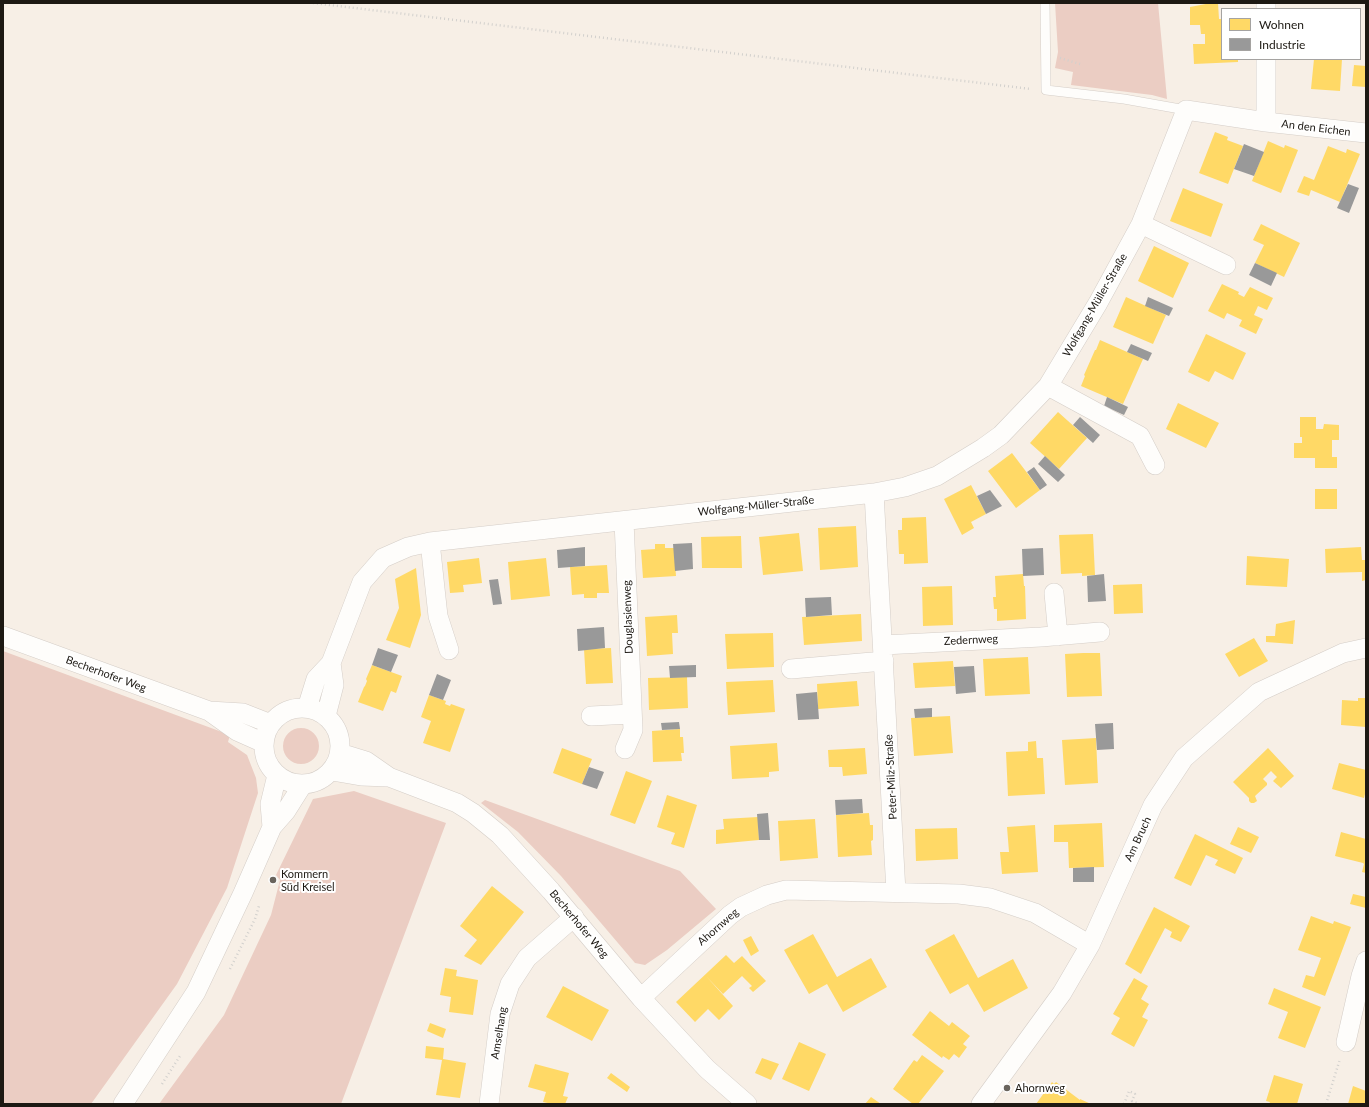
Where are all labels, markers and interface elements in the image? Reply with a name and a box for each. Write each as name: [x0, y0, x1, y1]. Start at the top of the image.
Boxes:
legend: [1221, 8, 1361, 60]
text: Wohnen: [1259, 17, 1304, 32]
text: Industrie: [1259, 37, 1305, 52]
street label: An den Eichen: [1281, 117, 1351, 139]
street label: Wolfgang-Müller-Straße: [1060, 251, 1130, 359]
street label: Wolfgang-Müller-Straße: [697, 493, 815, 519]
street label: Douglasienweg: [620, 580, 636, 654]
street label: Zedernweg: [944, 632, 998, 648]
street label: Becherhofer Weg: [64, 653, 148, 695]
street label: Peter-Milz-Straße: [882, 734, 900, 820]
street label: Am Bruch: [1122, 815, 1154, 863]
place label: Kommern Süd Kreisel: [281, 867, 335, 893]
marker: Kommern Süd Kreisel: [268, 875, 278, 885]
street label: Becherhofer Weg: [547, 887, 611, 961]
street label: Ahornweg: [695, 906, 741, 948]
street label: Amselhang: [488, 1006, 510, 1060]
place label: Ahornweg: [1015, 1081, 1065, 1095]
marker: Ahornweg: [1002, 1083, 1012, 1093]

